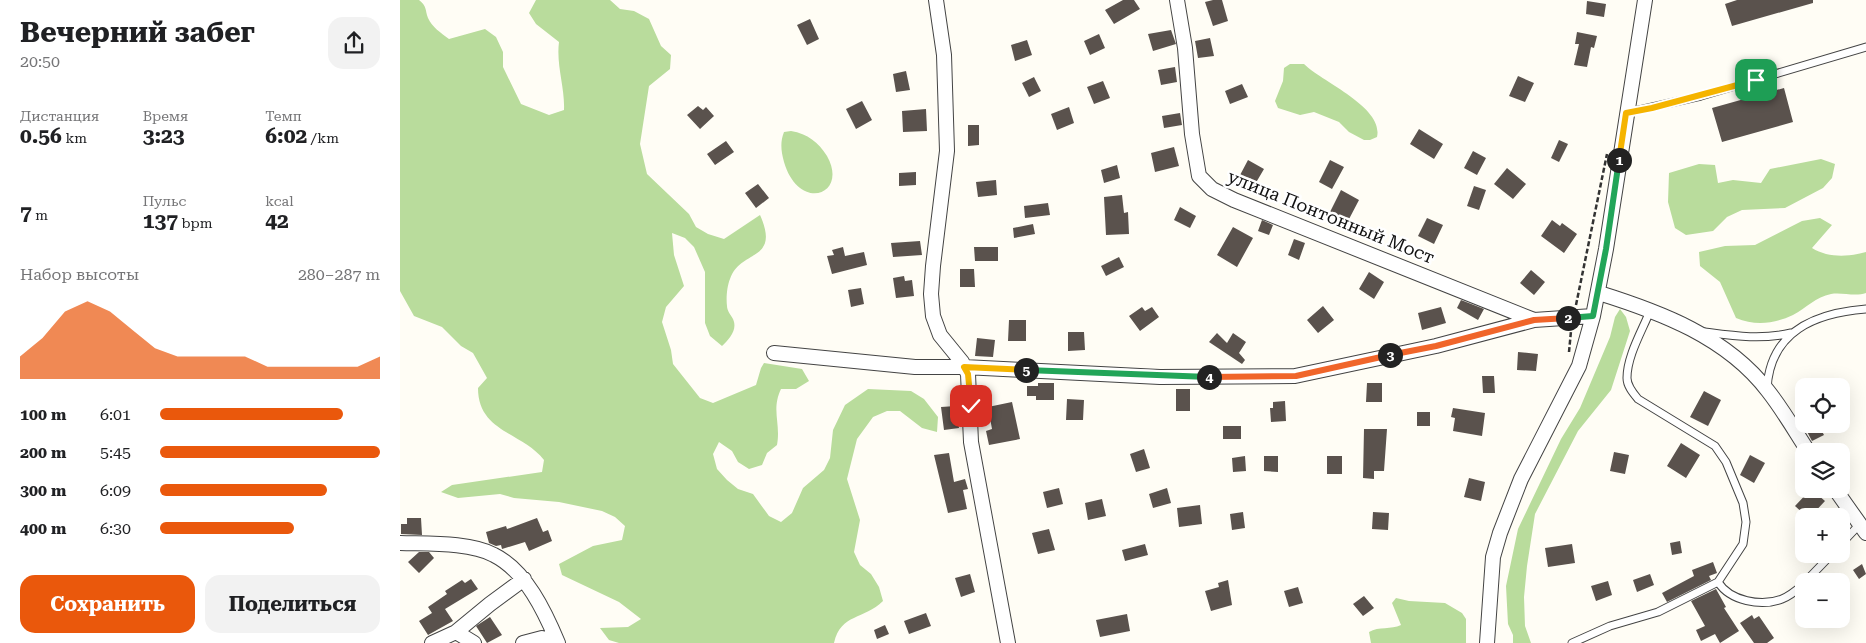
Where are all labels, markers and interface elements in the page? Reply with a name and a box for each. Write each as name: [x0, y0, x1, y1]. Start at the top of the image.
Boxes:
text: Вечерний забег: [20, 16, 255, 49]
button: share: [328, 17, 380, 69]
text: 20:50: [20, 52, 60, 71]
pin: [1735, 59, 1777, 101]
icon: arrive: [1742, 66, 1770, 94]
text: Дистанция: [20, 108, 99, 124]
text: Время: [143, 108, 188, 124]
text: Темп: [265, 108, 302, 124]
text: 0.56: [20, 124, 62, 148]
text: 3:23: [143, 124, 185, 148]
text: 6:02: [265, 124, 307, 148]
text: km: [62, 130, 87, 146]
text: /km: [307, 130, 339, 146]
pin: 1: [1606, 148, 1632, 172]
text: 1: [1616, 152, 1623, 168]
street label: улица Понтонный Мост: [1225, 165, 1438, 268]
text: Пульс: [143, 193, 186, 209]
text: kcal: [265, 193, 294, 209]
text: 7: [20, 201, 32, 225]
text: m: [32, 207, 48, 223]
text: 137: [143, 209, 178, 233]
text: 42: [265, 209, 289, 233]
text: bpm: [178, 215, 212, 231]
text: Набор высоты: [20, 265, 139, 284]
text: 280–287 m: [298, 265, 380, 284]
pin: 2: [1556, 306, 1580, 330]
text: 2: [1565, 310, 1572, 326]
pin: 3: [1378, 342, 1402, 368]
text: 3: [1387, 347, 1394, 363]
pin: 5: [1014, 358, 1038, 382]
text: 5: [1023, 362, 1030, 378]
pin: 4: [1196, 364, 1222, 390]
text: 4: [1206, 369, 1213, 385]
map controls: [1795, 378, 1850, 628]
button: locate: [1795, 378, 1850, 433]
pin: [950, 385, 992, 427]
icon: check: [957, 392, 985, 420]
text: 100 m: [20, 405, 66, 424]
text: 6:01: [100, 405, 131, 424]
text: 200 m: [20, 443, 66, 462]
text: 5:45: [100, 443, 131, 462]
button: layers: [1795, 443, 1850, 498]
text: 300 m: [20, 481, 66, 500]
text: 6:09: [100, 481, 131, 500]
button: +: [1795, 508, 1850, 563]
text: 400 m: [20, 519, 66, 538]
text: 6:30: [100, 519, 131, 538]
button: −: [1795, 573, 1850, 628]
button: Сохранить: [20, 575, 195, 633]
button: Поделиться: [205, 575, 380, 633]

